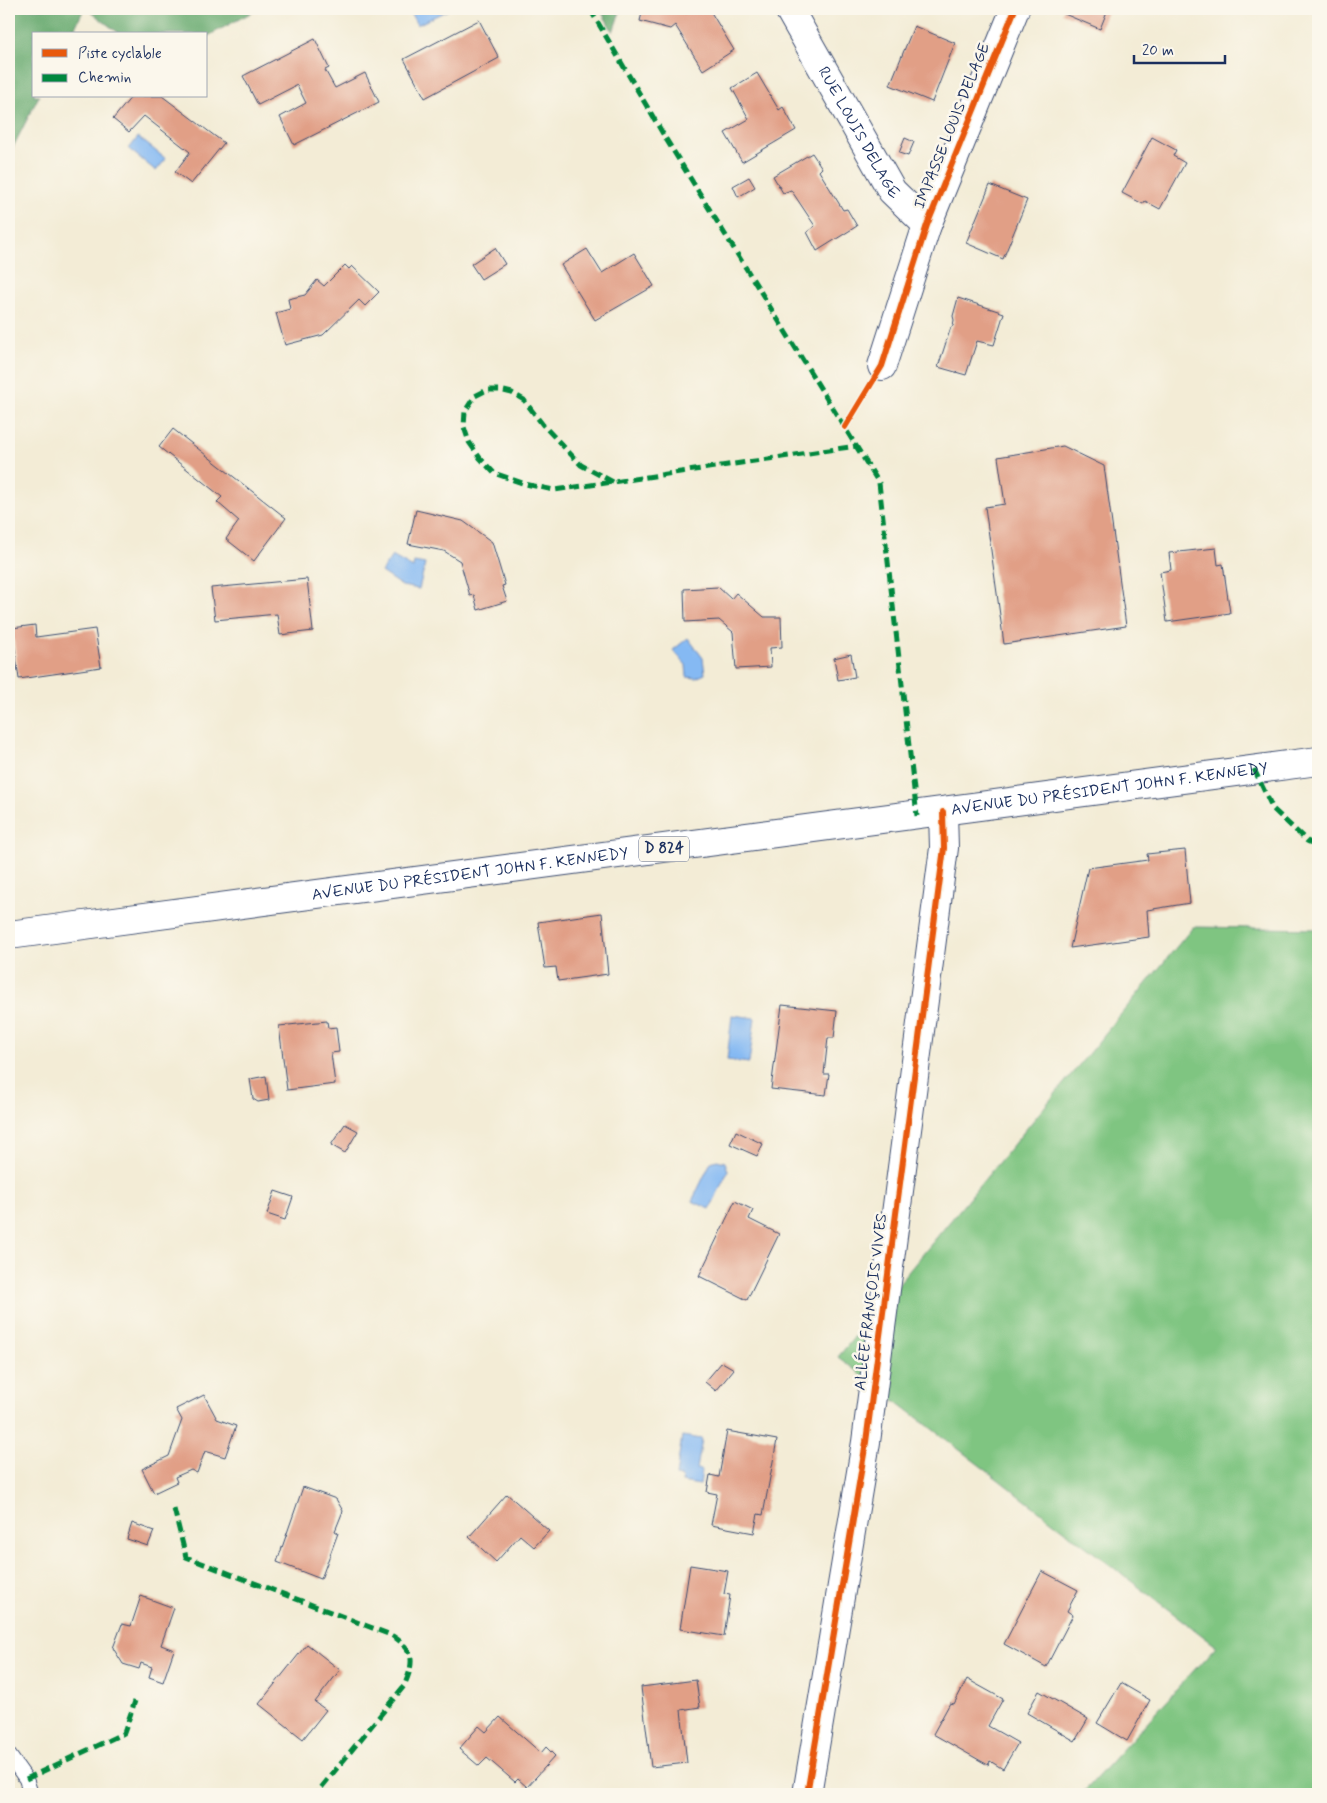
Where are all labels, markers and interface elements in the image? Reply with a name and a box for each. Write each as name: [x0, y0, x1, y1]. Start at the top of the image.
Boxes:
legend: [32, 32, 208, 98]
scale bar: [1134, 32, 1226, 64]
street label: IMPASSE LOUIS DELAGE: [909, 40, 995, 212]
text: 20 m: [1142, 41, 1174, 61]
text: Piste cyclable: [78, 44, 162, 64]
street label: RUE LOUIS DELAGE: [813, 63, 905, 204]
text: Chemin: [78, 68, 131, 88]
street label: AVENUE DU PRÉSIDENT JOHN F. KENNEDY: [950, 757, 1269, 820]
road number: D 824: [639, 836, 689, 862]
street label: AVENUE DU PRÉSIDENT JOHN F. KENNEDY: [310, 842, 630, 905]
street label: ALLÉE FRANÇOIS VIVES: [850, 1212, 892, 1392]

